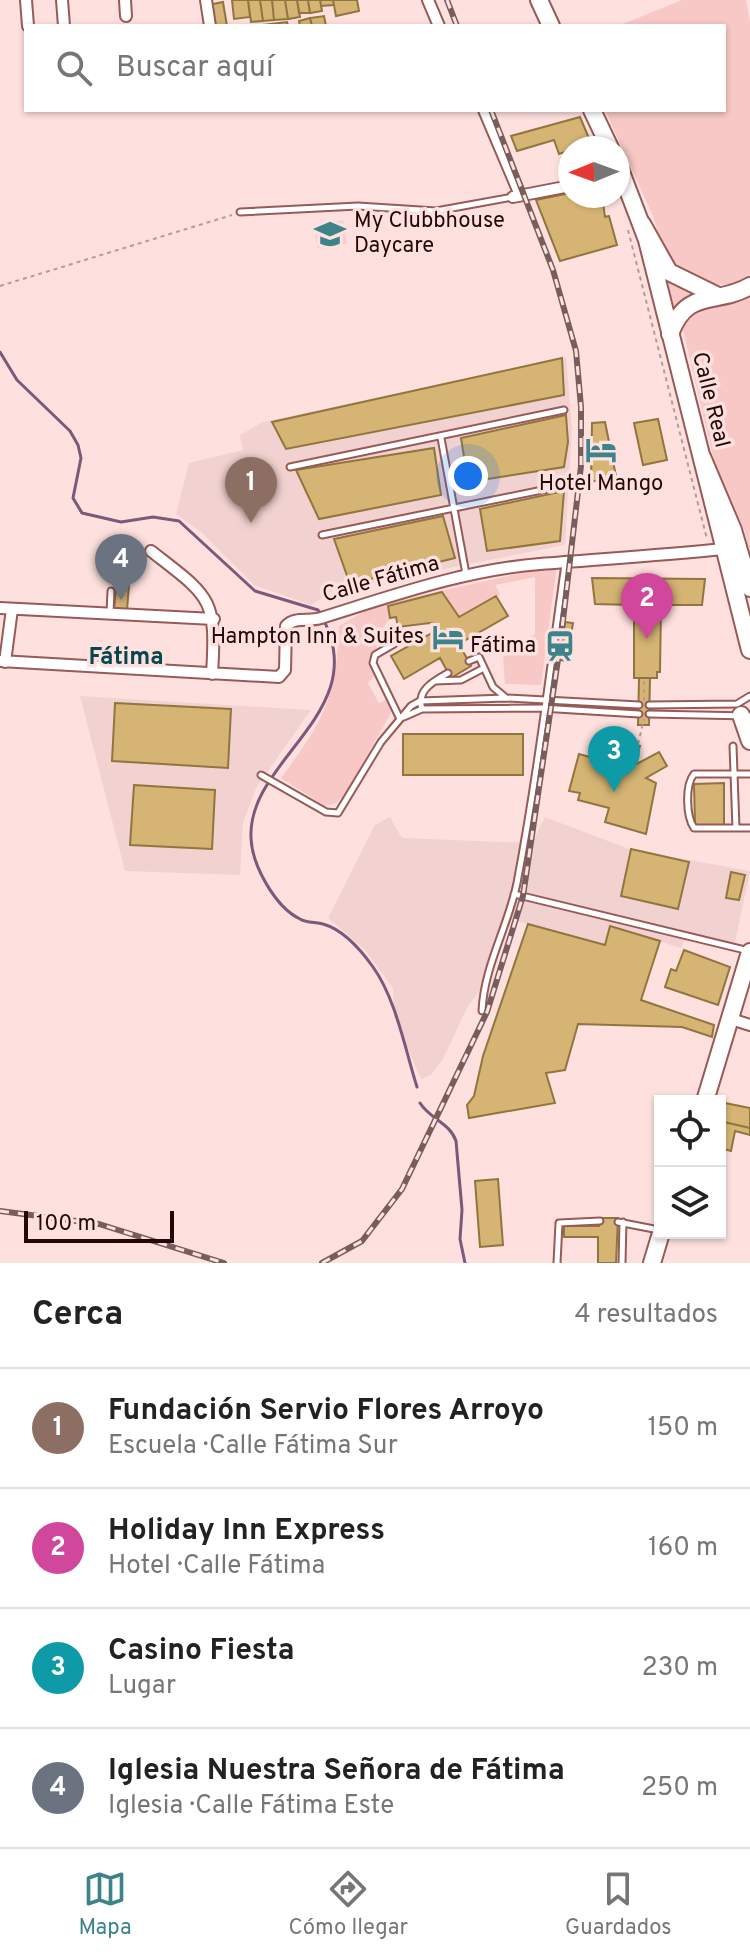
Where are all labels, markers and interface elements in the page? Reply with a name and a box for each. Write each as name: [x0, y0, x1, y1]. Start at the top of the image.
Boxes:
search box: [24, 24, 726, 112]
icon: search: [52, 46, 96, 90]
text: Buscar aquí: [116, 50, 274, 87]
north arrow: [558, 136, 630, 208]
place label: My Clubbhouse Daycare: [354, 208, 505, 260]
school or university icon: My Clubbhouse Daycare: [313, 217, 347, 251]
street label: Calle Real: [685, 349, 735, 451]
hotel icon: Hotel Mango: [584, 433, 618, 467]
your location: [448, 456, 488, 496]
pin: 1: [225, 457, 277, 523]
place label: Hotel Mango: [539, 471, 663, 498]
pin: 4: [95, 534, 147, 600]
street label: Calle Fátima: [319, 550, 443, 610]
pin: 2: [621, 573, 673, 639]
hotel icon: Hampton Inn & Suites: [431, 620, 465, 654]
place label: Hampton Inn & Suites: [211, 624, 424, 651]
station icon: Fátima: [543, 629, 577, 663]
place label: Fátima: [470, 633, 536, 660]
district label: Fátima: [88, 643, 164, 673]
pin: 3: [588, 726, 640, 792]
map controls: [654, 1095, 726, 1239]
button: locate: [654, 1095, 726, 1167]
button: layers: [654, 1167, 726, 1239]
scale bar: [24, 1207, 174, 1243]
text: 100 m: [36, 1211, 96, 1238]
text: Cerca: [32, 1294, 123, 1337]
text: 4 resultados: [574, 1299, 718, 1332]
text: Fundación Servio Flores Arroyo: [108, 1393, 544, 1430]
text: 1: [53, 1412, 63, 1445]
text: 150 m: [647, 1412, 718, 1445]
text: Escuela · Calle Fátima Sur: [108, 1430, 398, 1463]
text: Holiday Inn Express: [108, 1513, 385, 1550]
text: 2: [50, 1532, 66, 1565]
text: 160 m: [648, 1532, 718, 1565]
text: Hotel · Calle Fátima: [108, 1550, 325, 1583]
text: Casino Fiesta: [108, 1633, 294, 1670]
text: 3: [50, 1652, 66, 1685]
text: 230 m: [642, 1652, 718, 1685]
text: Lugar: [108, 1670, 176, 1703]
text: Iglesia Nuestra Señora de Fátima: [108, 1753, 565, 1790]
text: 4: [50, 1772, 66, 1805]
text: 250 m: [641, 1772, 718, 1805]
text: Iglesia · Calle Fátima Este: [108, 1790, 394, 1823]
tab: Mapa: [78, 1867, 132, 1942]
tab: Cómo llegar: [288, 1867, 408, 1942]
tab: Guardados: [565, 1867, 672, 1942]

